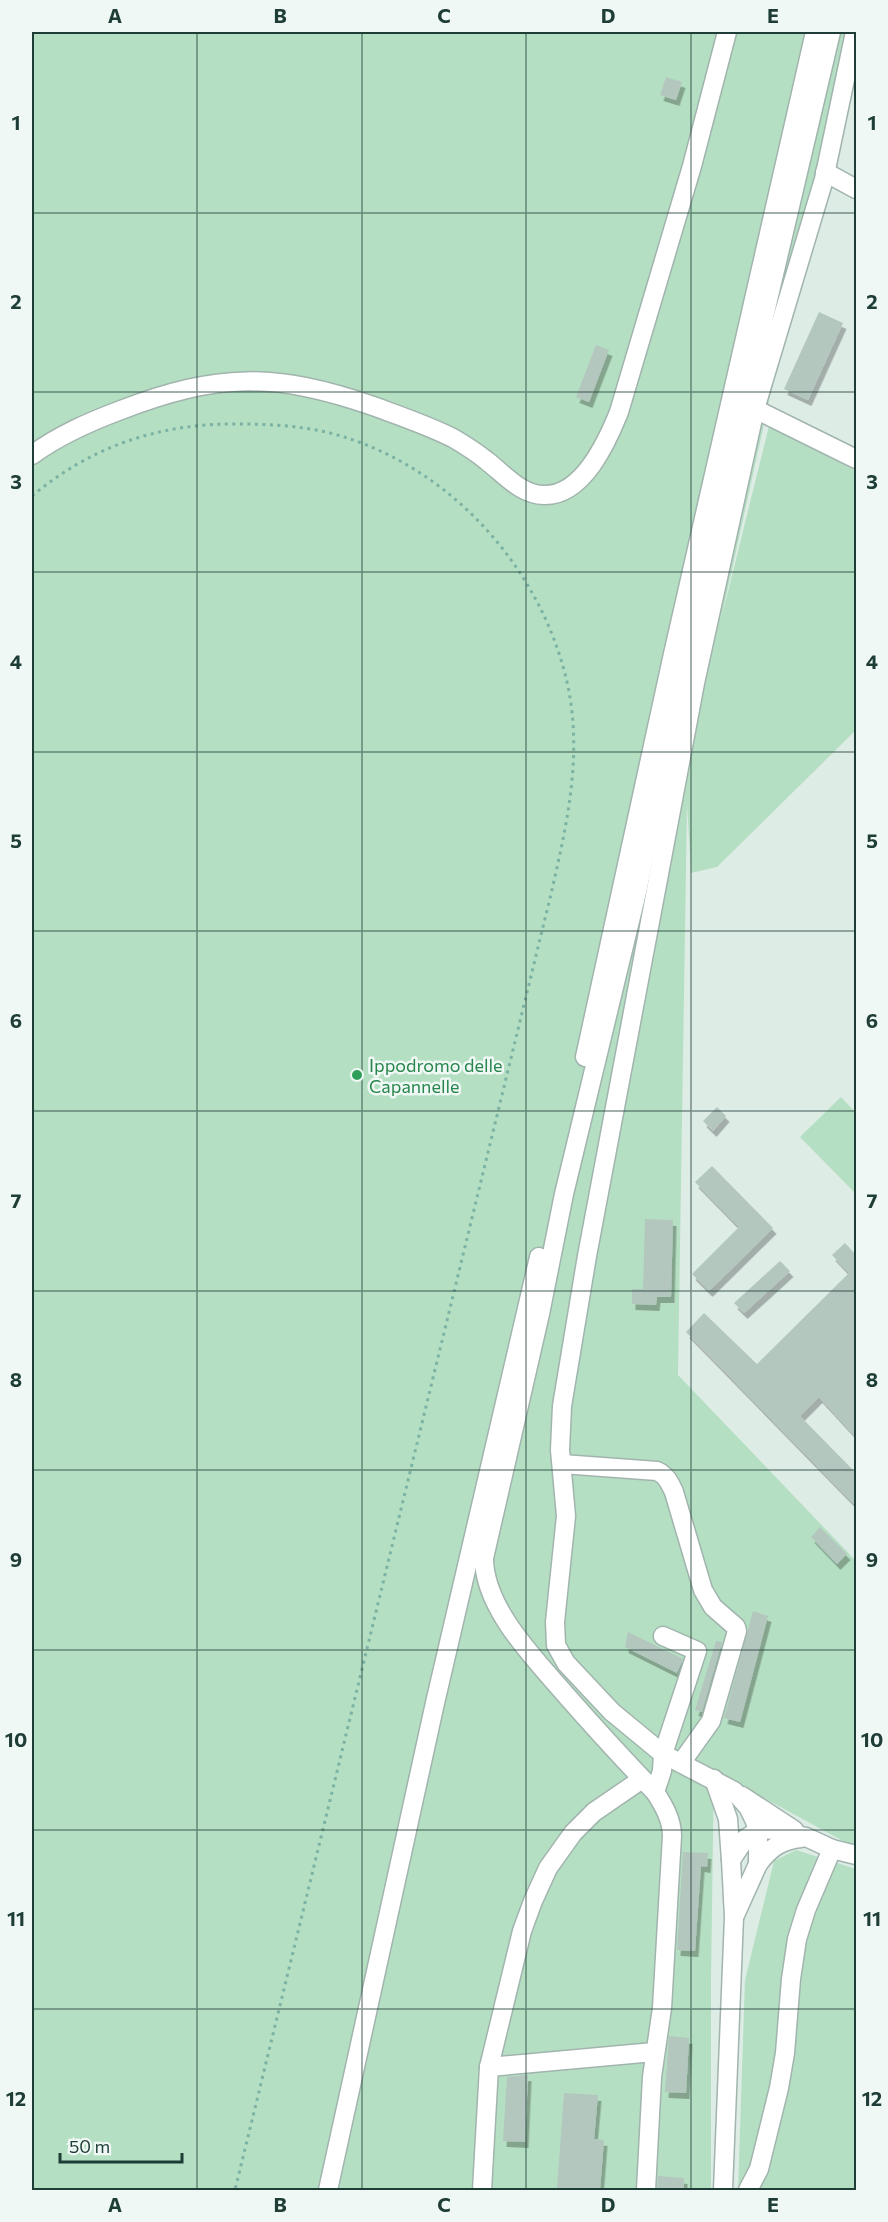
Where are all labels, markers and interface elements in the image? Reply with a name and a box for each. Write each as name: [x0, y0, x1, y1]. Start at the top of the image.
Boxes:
text: A: [108, 3, 122, 27]
text: B: [273, 3, 287, 27]
text: C: [437, 3, 451, 27]
text: D: [601, 3, 615, 27]
text: E: [767, 3, 779, 27]
text: 1: [11, 110, 21, 134]
text: 1: [867, 110, 877, 134]
text: 2: [10, 289, 22, 313]
text: 2: [866, 289, 878, 313]
text: 3: [10, 469, 22, 493]
text: 3: [866, 469, 878, 493]
text: 4: [10, 649, 22, 673]
text: 4: [866, 649, 878, 673]
text: 5: [10, 828, 22, 852]
text: 5: [866, 828, 878, 852]
text: 6: [10, 1008, 22, 1032]
text: 6: [866, 1008, 878, 1032]
place label: Ippodromo delle Capannelle: [369, 1054, 503, 1097]
marker: Ippodromo delle Capannelle: [350, 1068, 364, 1082]
text: 7: [11, 1188, 22, 1212]
text: 7: [867, 1188, 878, 1212]
text: 8: [10, 1367, 22, 1391]
text: 8: [866, 1367, 878, 1391]
text: 9: [10, 1547, 22, 1571]
text: 9: [866, 1547, 878, 1571]
text: 10: [5, 1727, 27, 1751]
text: 10: [861, 1727, 883, 1751]
text: 11: [7, 1906, 25, 1930]
text: 11: [863, 1906, 881, 1930]
text: 12: [6, 2086, 26, 2110]
text: 12: [862, 2086, 882, 2110]
scale bar: [60, 2126, 182, 2164]
text: 50 m: [69, 2135, 110, 2157]
text: A: [108, 2192, 122, 2216]
text: B: [273, 2192, 287, 2216]
text: C: [437, 2192, 451, 2216]
text: D: [601, 2192, 615, 2216]
text: E: [767, 2192, 779, 2216]

